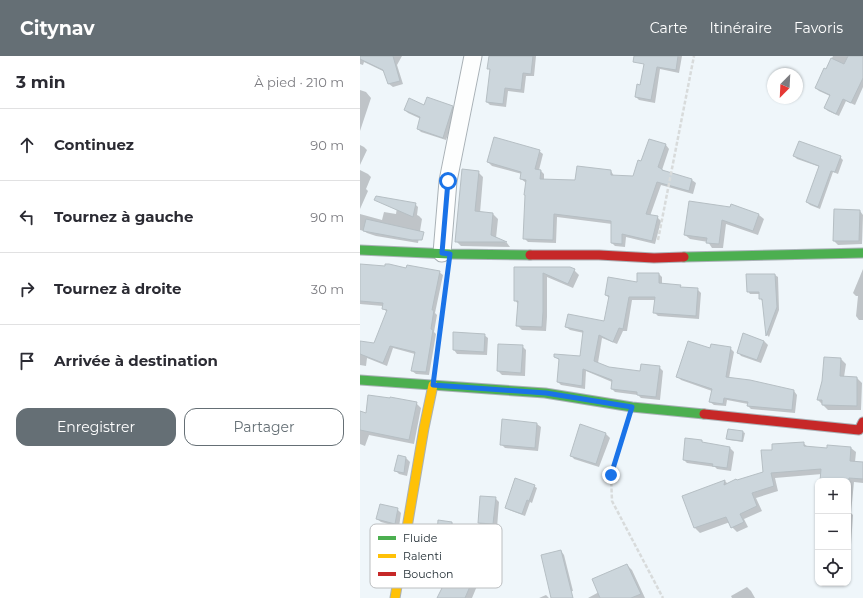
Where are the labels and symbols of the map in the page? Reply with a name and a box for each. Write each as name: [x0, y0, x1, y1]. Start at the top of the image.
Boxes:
north arrow: [767, 68, 803, 104]
route start: [439, 172, 457, 190]
route end: [602, 466, 620, 484]
legend: [370, 524, 502, 588]
text: Fluide: [403, 531, 438, 545]
text: Ralenti: [403, 549, 442, 563]
text: Bouchon: [403, 567, 453, 581]

